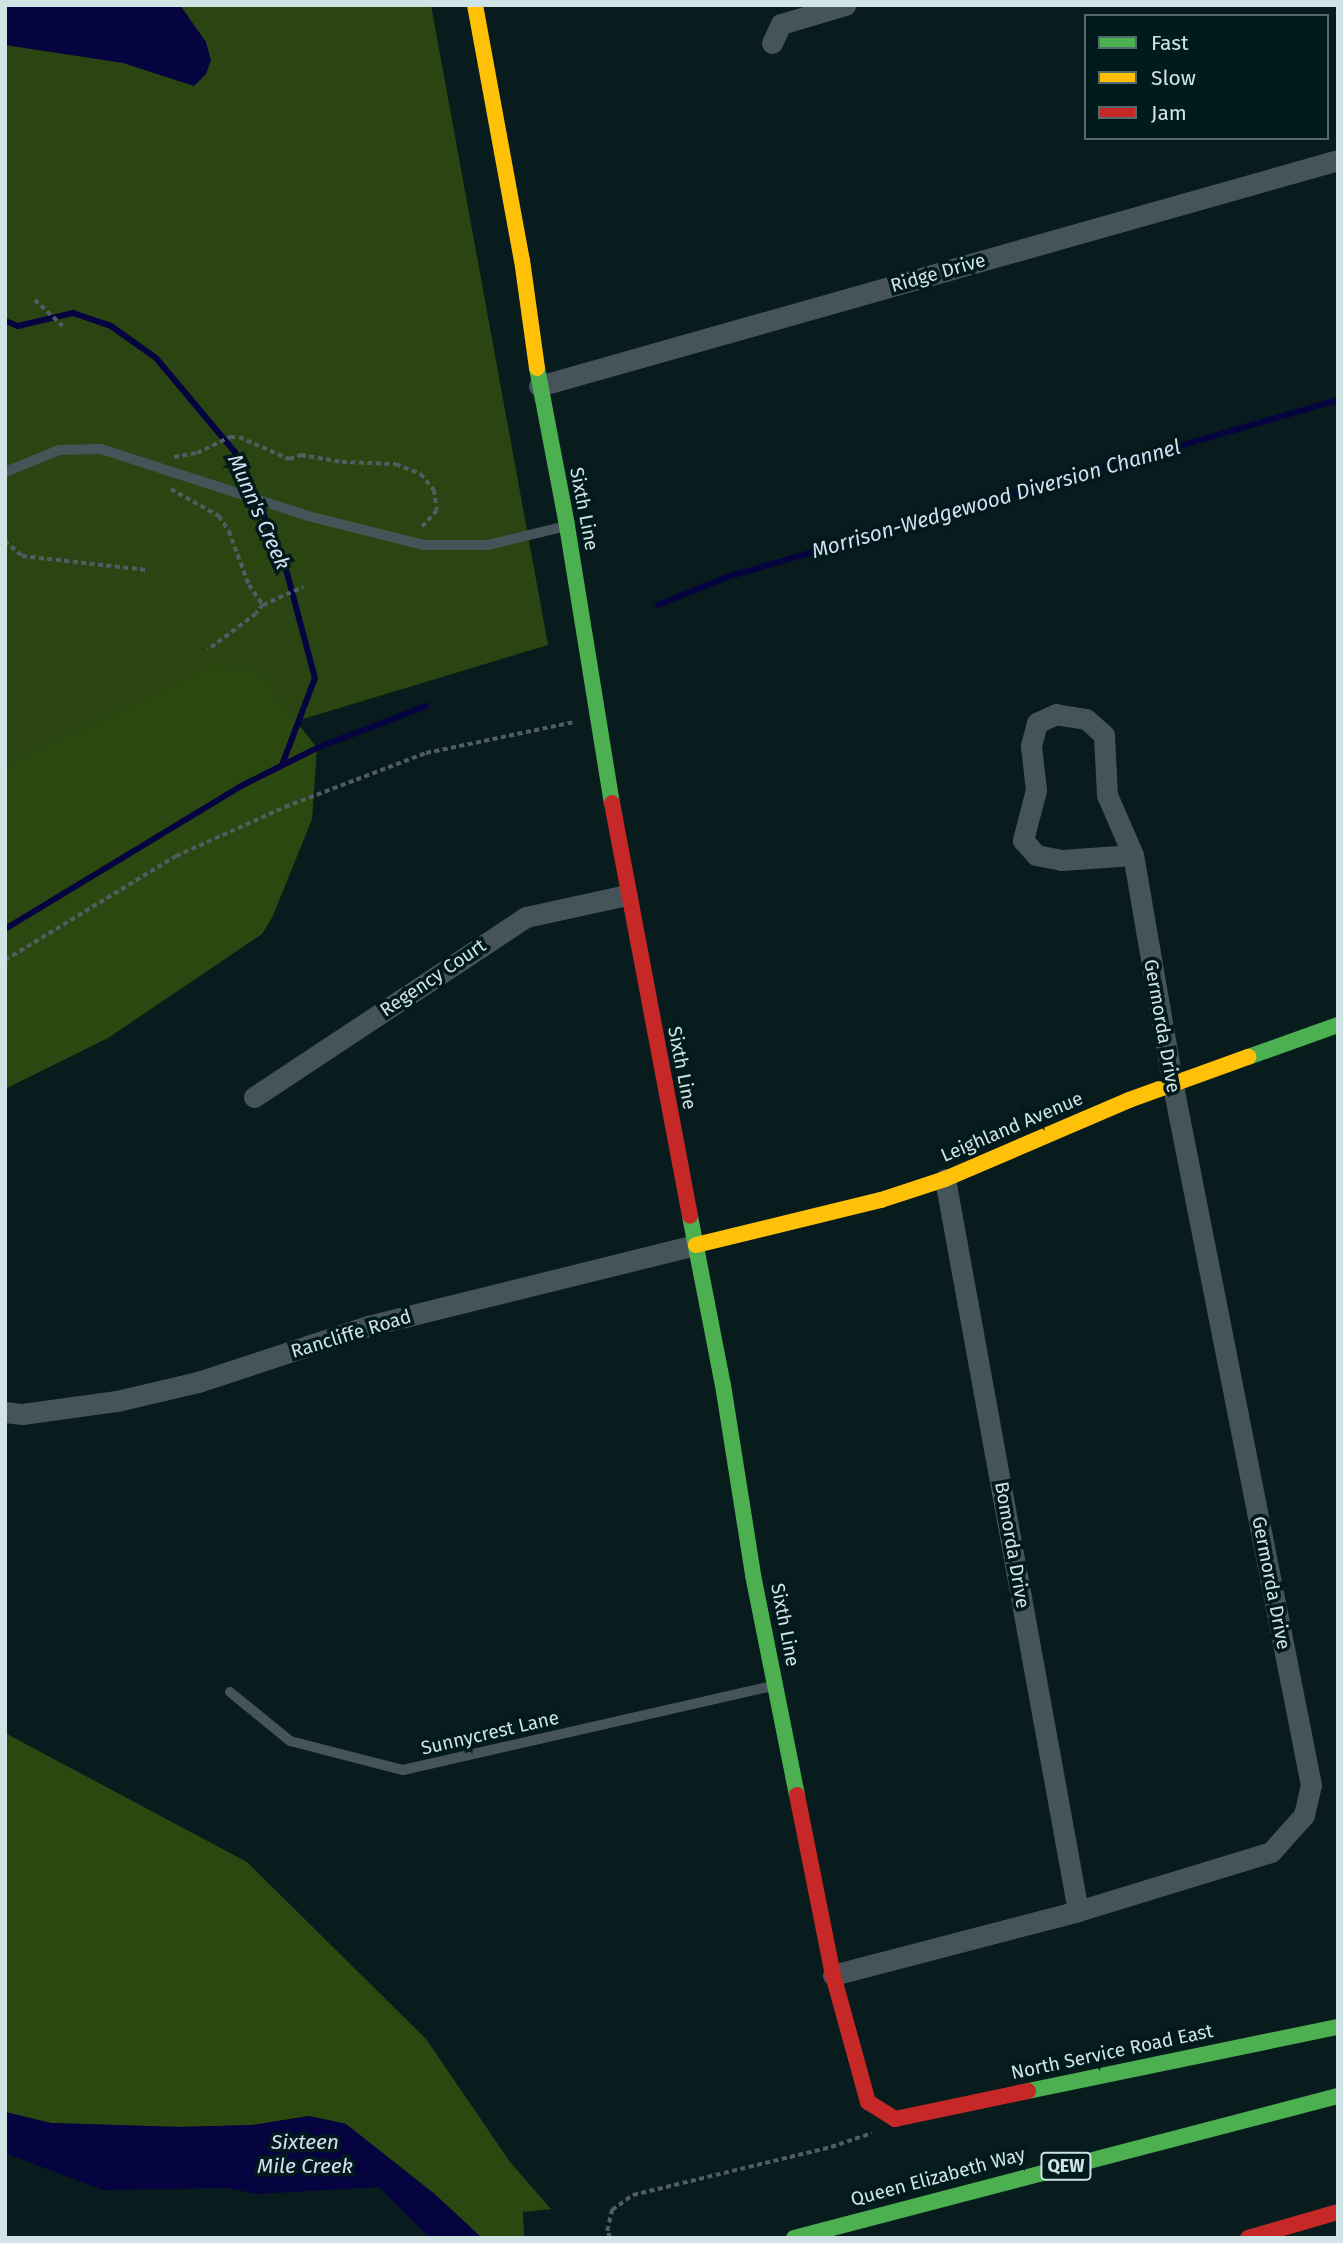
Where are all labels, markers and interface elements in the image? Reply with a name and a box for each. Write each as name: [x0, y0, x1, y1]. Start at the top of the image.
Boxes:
legend: [1084, 14, 1329, 140]
text: Fast: [1151, 30, 1189, 56]
text: Slow: [1151, 65, 1196, 91]
text: Jam: [1151, 100, 1187, 126]
street label: Ridge Drive: [888, 249, 988, 297]
water label: Morrison-Wedgewood Diversion Channel: [809, 434, 1183, 564]
water label: Munn's Creek: [222, 450, 296, 574]
street label: Sixth Line: [565, 465, 603, 553]
street label: Regency Court: [376, 934, 490, 1022]
street label: Germorda Drive: [1139, 957, 1185, 1095]
street label: Sixth Line: [663, 1024, 701, 1112]
street label: Leighland Avenue: [938, 1087, 1086, 1167]
street label: Rancliffe Road: [288, 1305, 414, 1363]
street label: Bomorda Drive: [990, 1480, 1034, 1610]
street label: Germorda Drive: [1247, 1515, 1295, 1651]
street label: Sixth Line: [766, 1581, 804, 1669]
street label: Sunnycrest Lane: [419, 1706, 561, 1760]
street label: North Service Road East: [1009, 2019, 1215, 2085]
water label: Sixteen Mile Creek: [257, 2129, 353, 2179]
street label: Queen Elizabeth Way: [848, 2143, 1028, 2211]
road number: QEW: [1040, 2152, 1092, 2180]

